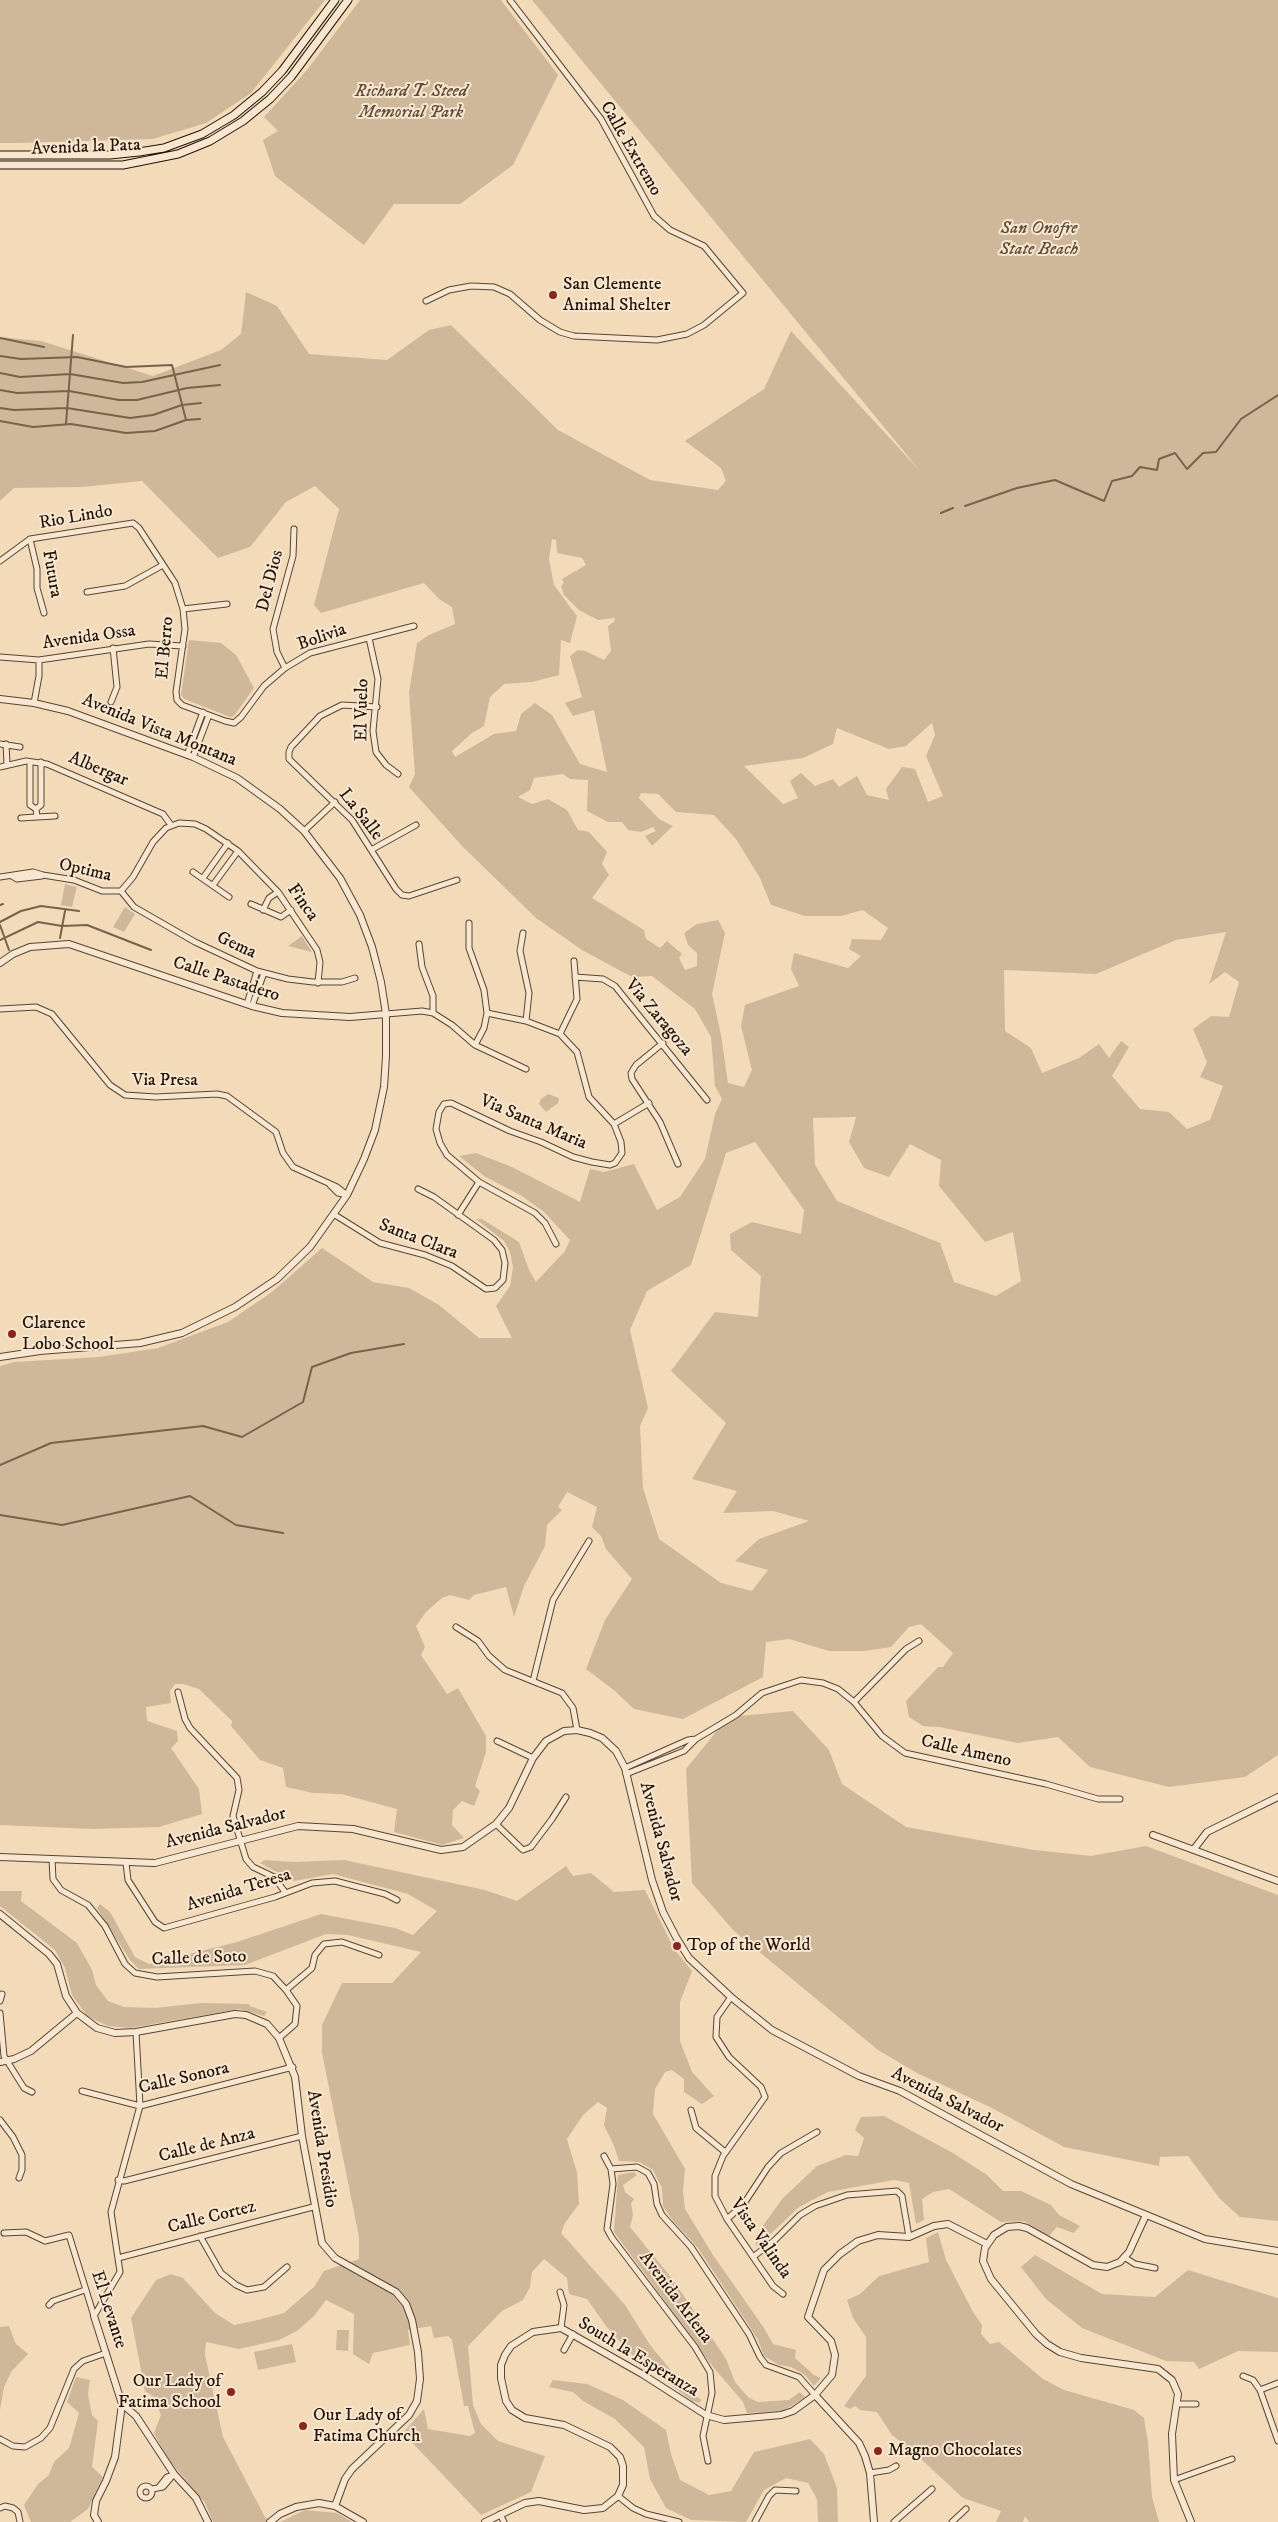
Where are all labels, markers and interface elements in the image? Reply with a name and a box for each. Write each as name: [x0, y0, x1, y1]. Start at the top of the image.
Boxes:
park label: Richard T. Steed Memorial Park: [355, 81, 467, 124]
street label: Calle Extremo: [594, 98, 666, 200]
street label: Avenida la Pata: [31, 135, 141, 161]
park label: San Onofre State Beach: [1000, 218, 1078, 260]
place label: San Clemente Animal Shelter: [563, 274, 670, 316]
marker: San Clemente Animal Shelter: [547, 289, 559, 301]
street label: Rio Lindo: [38, 501, 114, 535]
street label: Futura: [36, 548, 66, 600]
street label: Del Dios: [253, 548, 289, 614]
street label: El Berro: [152, 616, 180, 680]
street label: Bolivia: [295, 620, 349, 656]
street label: Avenida Ossa: [41, 621, 137, 655]
street label: El Vuelo: [352, 678, 374, 742]
street label: Avenida Vista Montana: [79, 690, 239, 772]
street label: Albergar: [65, 748, 131, 792]
street label: La Salle: [333, 785, 387, 845]
street label: Optima: [57, 854, 113, 888]
street label: Finca: [282, 880, 322, 926]
street label: Gema: [213, 928, 259, 964]
street label: Calle Pastadero: [170, 953, 282, 1007]
street label: Via Zaragoza: [620, 975, 696, 1061]
street label: Via Presa: [132, 1070, 198, 1092]
street label: Via Santa Maria: [476, 1091, 590, 1155]
street label: Santa Clara: [375, 1215, 461, 1265]
place label: Clarence Lobo School: [22, 1313, 114, 1356]
marker: Clarence Lobo School: [6, 1328, 18, 1340]
street label: Calle Ameno: [919, 1731, 1013, 1773]
street label: Avenida Salvador: [634, 1780, 686, 1904]
street label: Avenida Salvador: [164, 1804, 288, 1854]
street label: Avenida Teresa: [184, 1865, 294, 1917]
place label: Top of the World: [687, 1935, 810, 1957]
marker: Top of the World: [671, 1940, 683, 1952]
street label: Calle de Soto: [151, 1947, 247, 1971]
street label: Calle Sonora: [137, 2058, 231, 2100]
street label: Avenida Salvador: [887, 2063, 1007, 2139]
street label: Avenida Presidio: [301, 2089, 341, 2209]
street label: Calle de Anza: [157, 2124, 257, 2168]
street label: Vista Valinda: [724, 2195, 796, 2283]
street label: Calle Cortez: [166, 2197, 258, 2239]
street label: Avenida Arlena: [634, 2248, 716, 2348]
street label: El Levante: [85, 2268, 131, 2352]
street label: South la Esperanza: [574, 2313, 702, 2403]
place label: Our Lady of Fatima School: [118, 2371, 221, 2414]
marker: Our Lady of Fatima School: [225, 2386, 237, 2398]
place label: Our Lady of Fatima Church: [313, 2405, 420, 2448]
marker: Our Lady of Fatima Church: [297, 2420, 309, 2432]
place label: Magno Chocolates: [888, 2440, 1022, 2462]
marker: Magno Chocolates: [872, 2445, 884, 2457]

